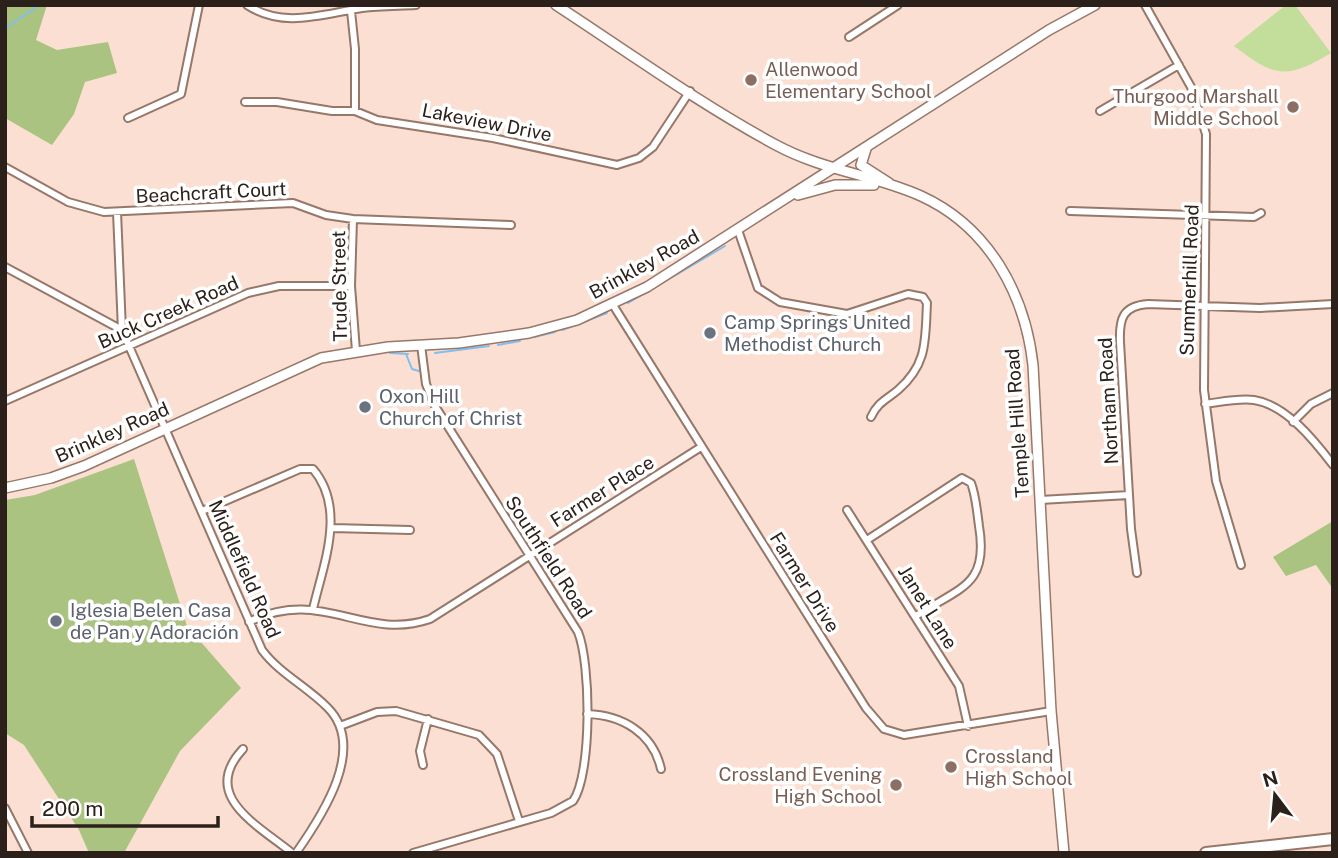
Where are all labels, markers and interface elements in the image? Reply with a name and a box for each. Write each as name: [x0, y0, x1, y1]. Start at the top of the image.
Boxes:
place label: Allenwood Elementary School: [765, 58, 932, 102]
marker: Allenwood Elementary School: [743, 72, 759, 88]
place label: Thurgood Marshall Middle School: [1113, 85, 1279, 129]
street label: Lakeview Drive: [420, 99, 554, 145]
marker: Thurgood Marshall Middle School: [1285, 99, 1301, 115]
street label: Beachcraft Court: [135, 177, 287, 207]
street label: Summerhill Road: [1175, 204, 1203, 356]
street label: Brinkley Road: [585, 225, 703, 303]
street label: Trude Street: [327, 230, 351, 342]
street label: Buck Creek Road: [94, 271, 242, 353]
place label: Camp Springs United Methodist Church: [724, 311, 911, 355]
marker: Camp Springs United Methodist Church: [702, 325, 718, 341]
street label: Northam Road: [1094, 337, 1122, 465]
street label: Temple Hill Road: [1001, 348, 1033, 498]
place label: Oxon Hill Church of Christ: [379, 385, 522, 429]
street label: Brinkley Road: [52, 397, 172, 467]
marker: Oxon Hill Church of Christ: [357, 399, 373, 415]
street label: Farmer Place: [546, 451, 658, 531]
street label: Southfield Road: [501, 492, 597, 622]
street label: Middlefield Road: [205, 496, 285, 642]
street label: Farmer Drive: [766, 528, 844, 636]
street label: Janet Lane: [894, 561, 962, 653]
place label: Iglesia Belen Casa de Pan y Adoración: [70, 599, 239, 643]
marker: Iglesia Belen Casa de Pan y Adoración: [48, 613, 64, 629]
place label: Crossland High School: [965, 745, 1073, 789]
marker: Crossland High School: [943, 759, 959, 775]
north arrow: [1240, 760, 1310, 830]
place label: Crossland Evening High School: [718, 763, 882, 807]
text: N: [1260, 766, 1280, 791]
marker: Crossland Evening High School: [888, 777, 904, 793]
scale bar: [32, 784, 217, 828]
text: 200 m: [42, 796, 103, 821]

